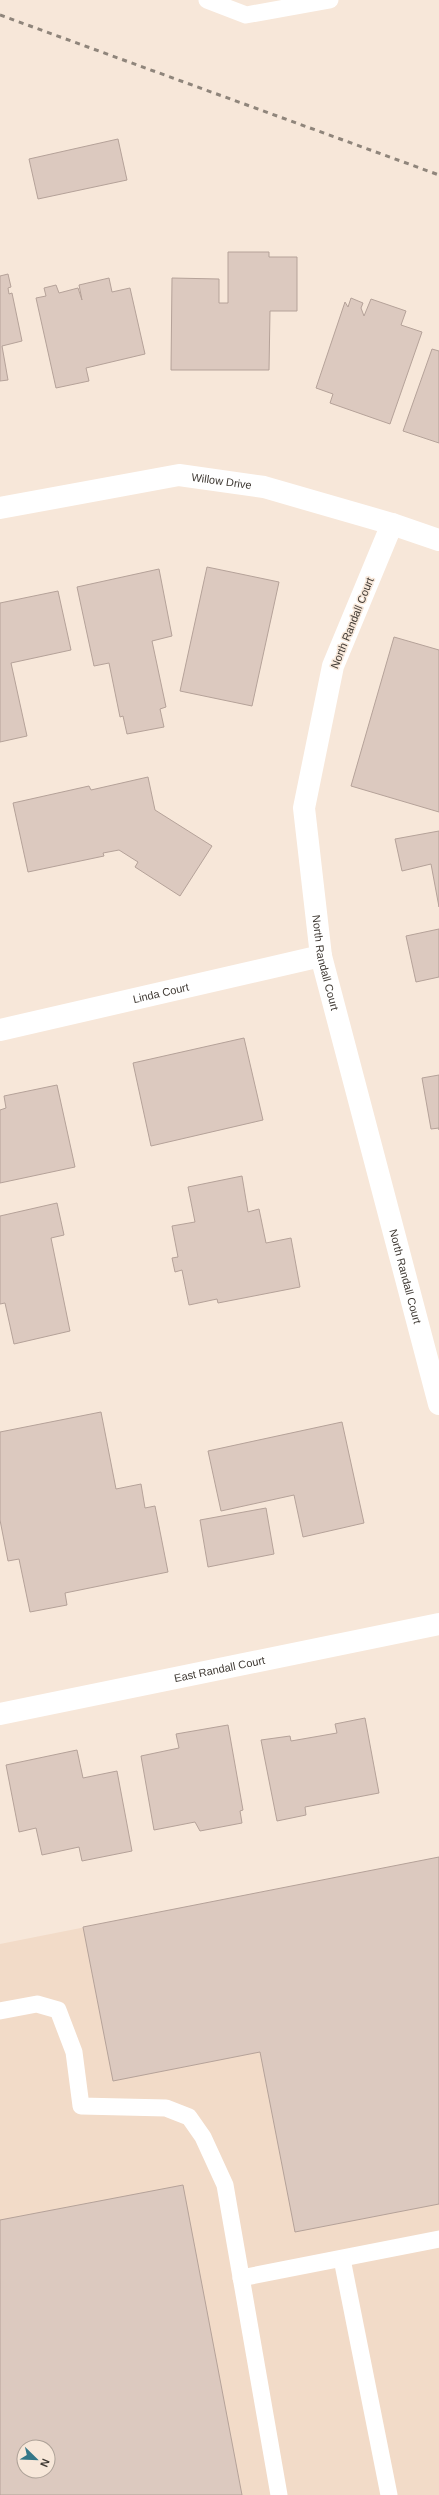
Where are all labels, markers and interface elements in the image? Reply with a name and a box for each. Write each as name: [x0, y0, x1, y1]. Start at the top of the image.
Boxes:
street label: Willow Drive: [191, 471, 252, 491]
street label: North Randall Court: [328, 576, 376, 670]
street label: North Randall Court: [310, 914, 341, 1012]
street label: Linda Court: [132, 981, 190, 1005]
street label: North Randall Court: [387, 1228, 424, 1325]
street label: East Randall Court: [173, 1654, 266, 1684]
north arrow: [16, 2439, 56, 2479]
text: N: [38, 2457, 52, 2469]

